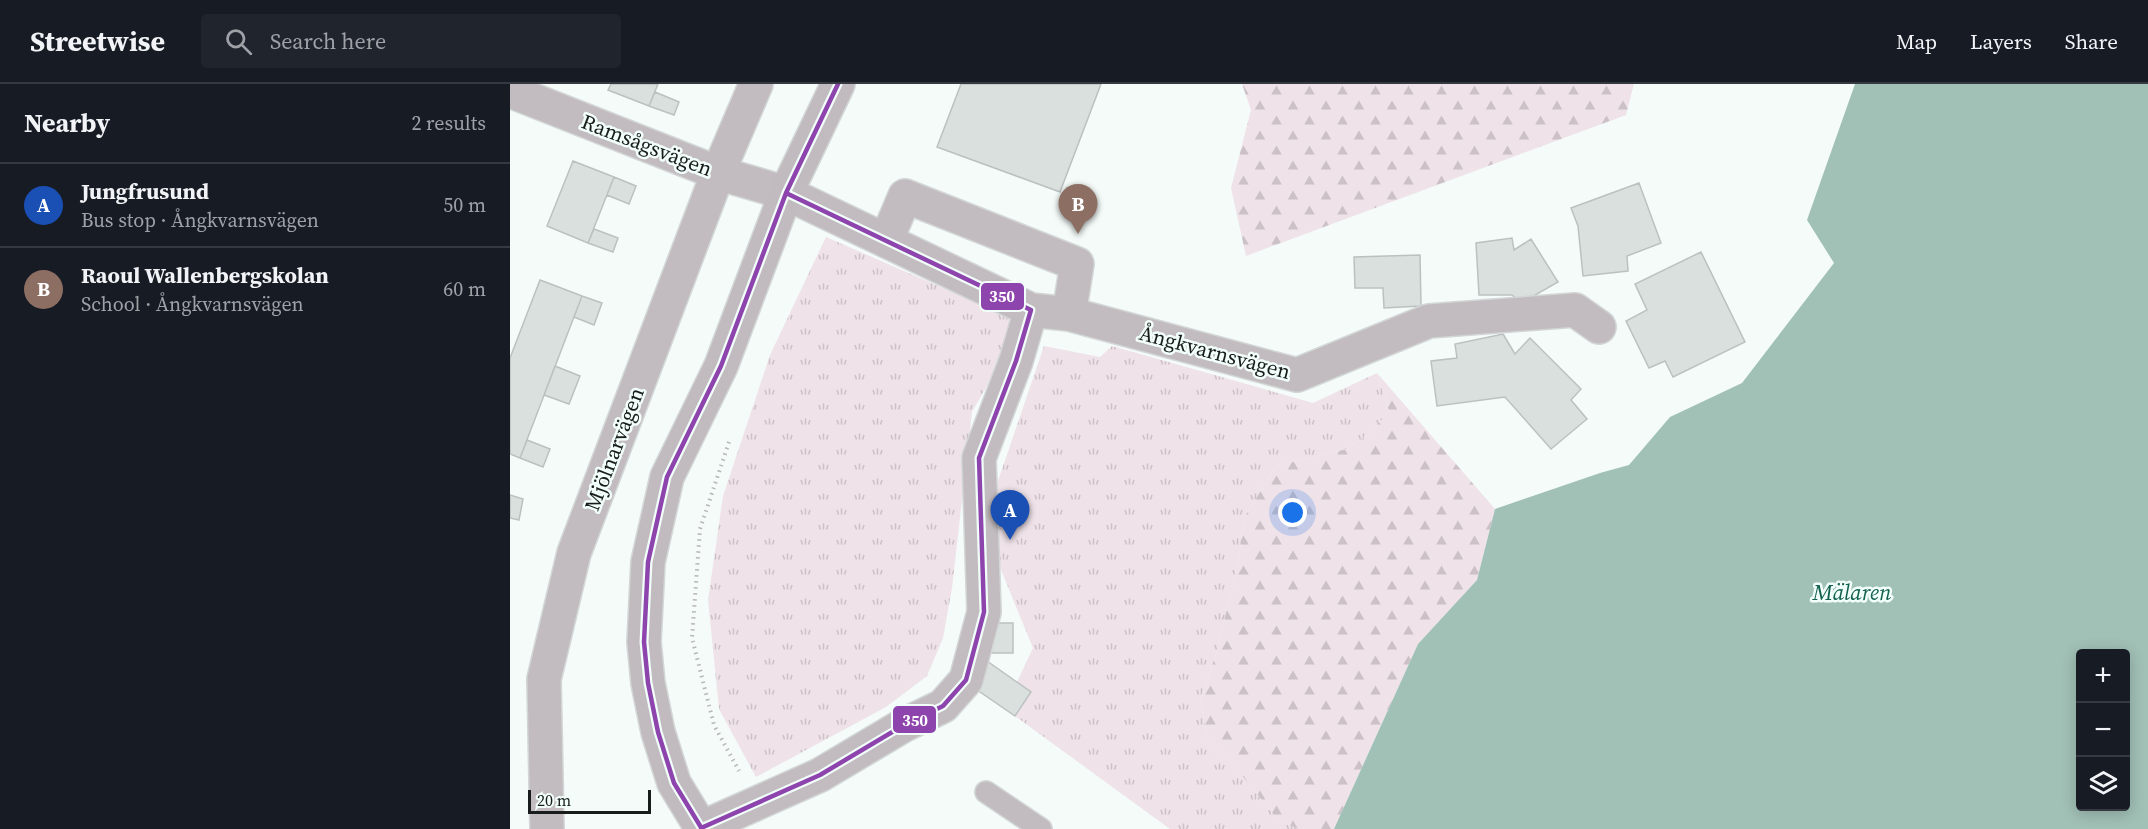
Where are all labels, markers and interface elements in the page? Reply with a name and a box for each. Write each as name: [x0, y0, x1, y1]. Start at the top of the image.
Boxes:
search box: [201, 14, 621, 68]
text: Streetwise: [30, 22, 165, 60]
icon: search: [222, 25, 255, 58]
text: Search here: [270, 26, 386, 56]
text: Map: [1896, 27, 1937, 56]
text: Layers: [1970, 27, 2032, 56]
text: Share: [2065, 27, 2118, 56]
text: Nearby: [24, 105, 110, 141]
street label: Ramsågsvägen: [578, 107, 717, 183]
text: 2 results: [411, 109, 486, 137]
text: Jungfrusund: [81, 176, 209, 206]
pin: B: [1058, 184, 1098, 234]
text: A: [37, 191, 50, 219]
text: 50 m: [443, 191, 486, 219]
text: Bus stop · Ångkvarnsvägen: [81, 206, 319, 234]
text: Raoul Wallenbergskolan: [81, 260, 329, 290]
text: B: [37, 275, 50, 303]
text: 60 m: [443, 275, 486, 303]
line badge: 350: [980, 282, 1025, 311]
text: 350: [989, 285, 1015, 307]
text: School · Ångkvarnsvägen: [81, 290, 304, 318]
street label: Ångkvarnsvägen: [1136, 318, 1294, 386]
street label: Mjölnarvägen: [577, 383, 651, 515]
pin: A: [990, 490, 1030, 540]
your location: [1278, 498, 1307, 527]
water label: Mälaren: [1812, 577, 1892, 607]
map controls: [2076, 649, 2130, 811]
button: +: [2076, 649, 2130, 703]
button: −: [2076, 703, 2130, 757]
line badge: 350: [892, 705, 937, 734]
text: 350: [902, 709, 928, 731]
button: layers: [2076, 757, 2130, 811]
scale bar: [528, 787, 651, 814]
text: 20 m: [537, 789, 571, 811]

